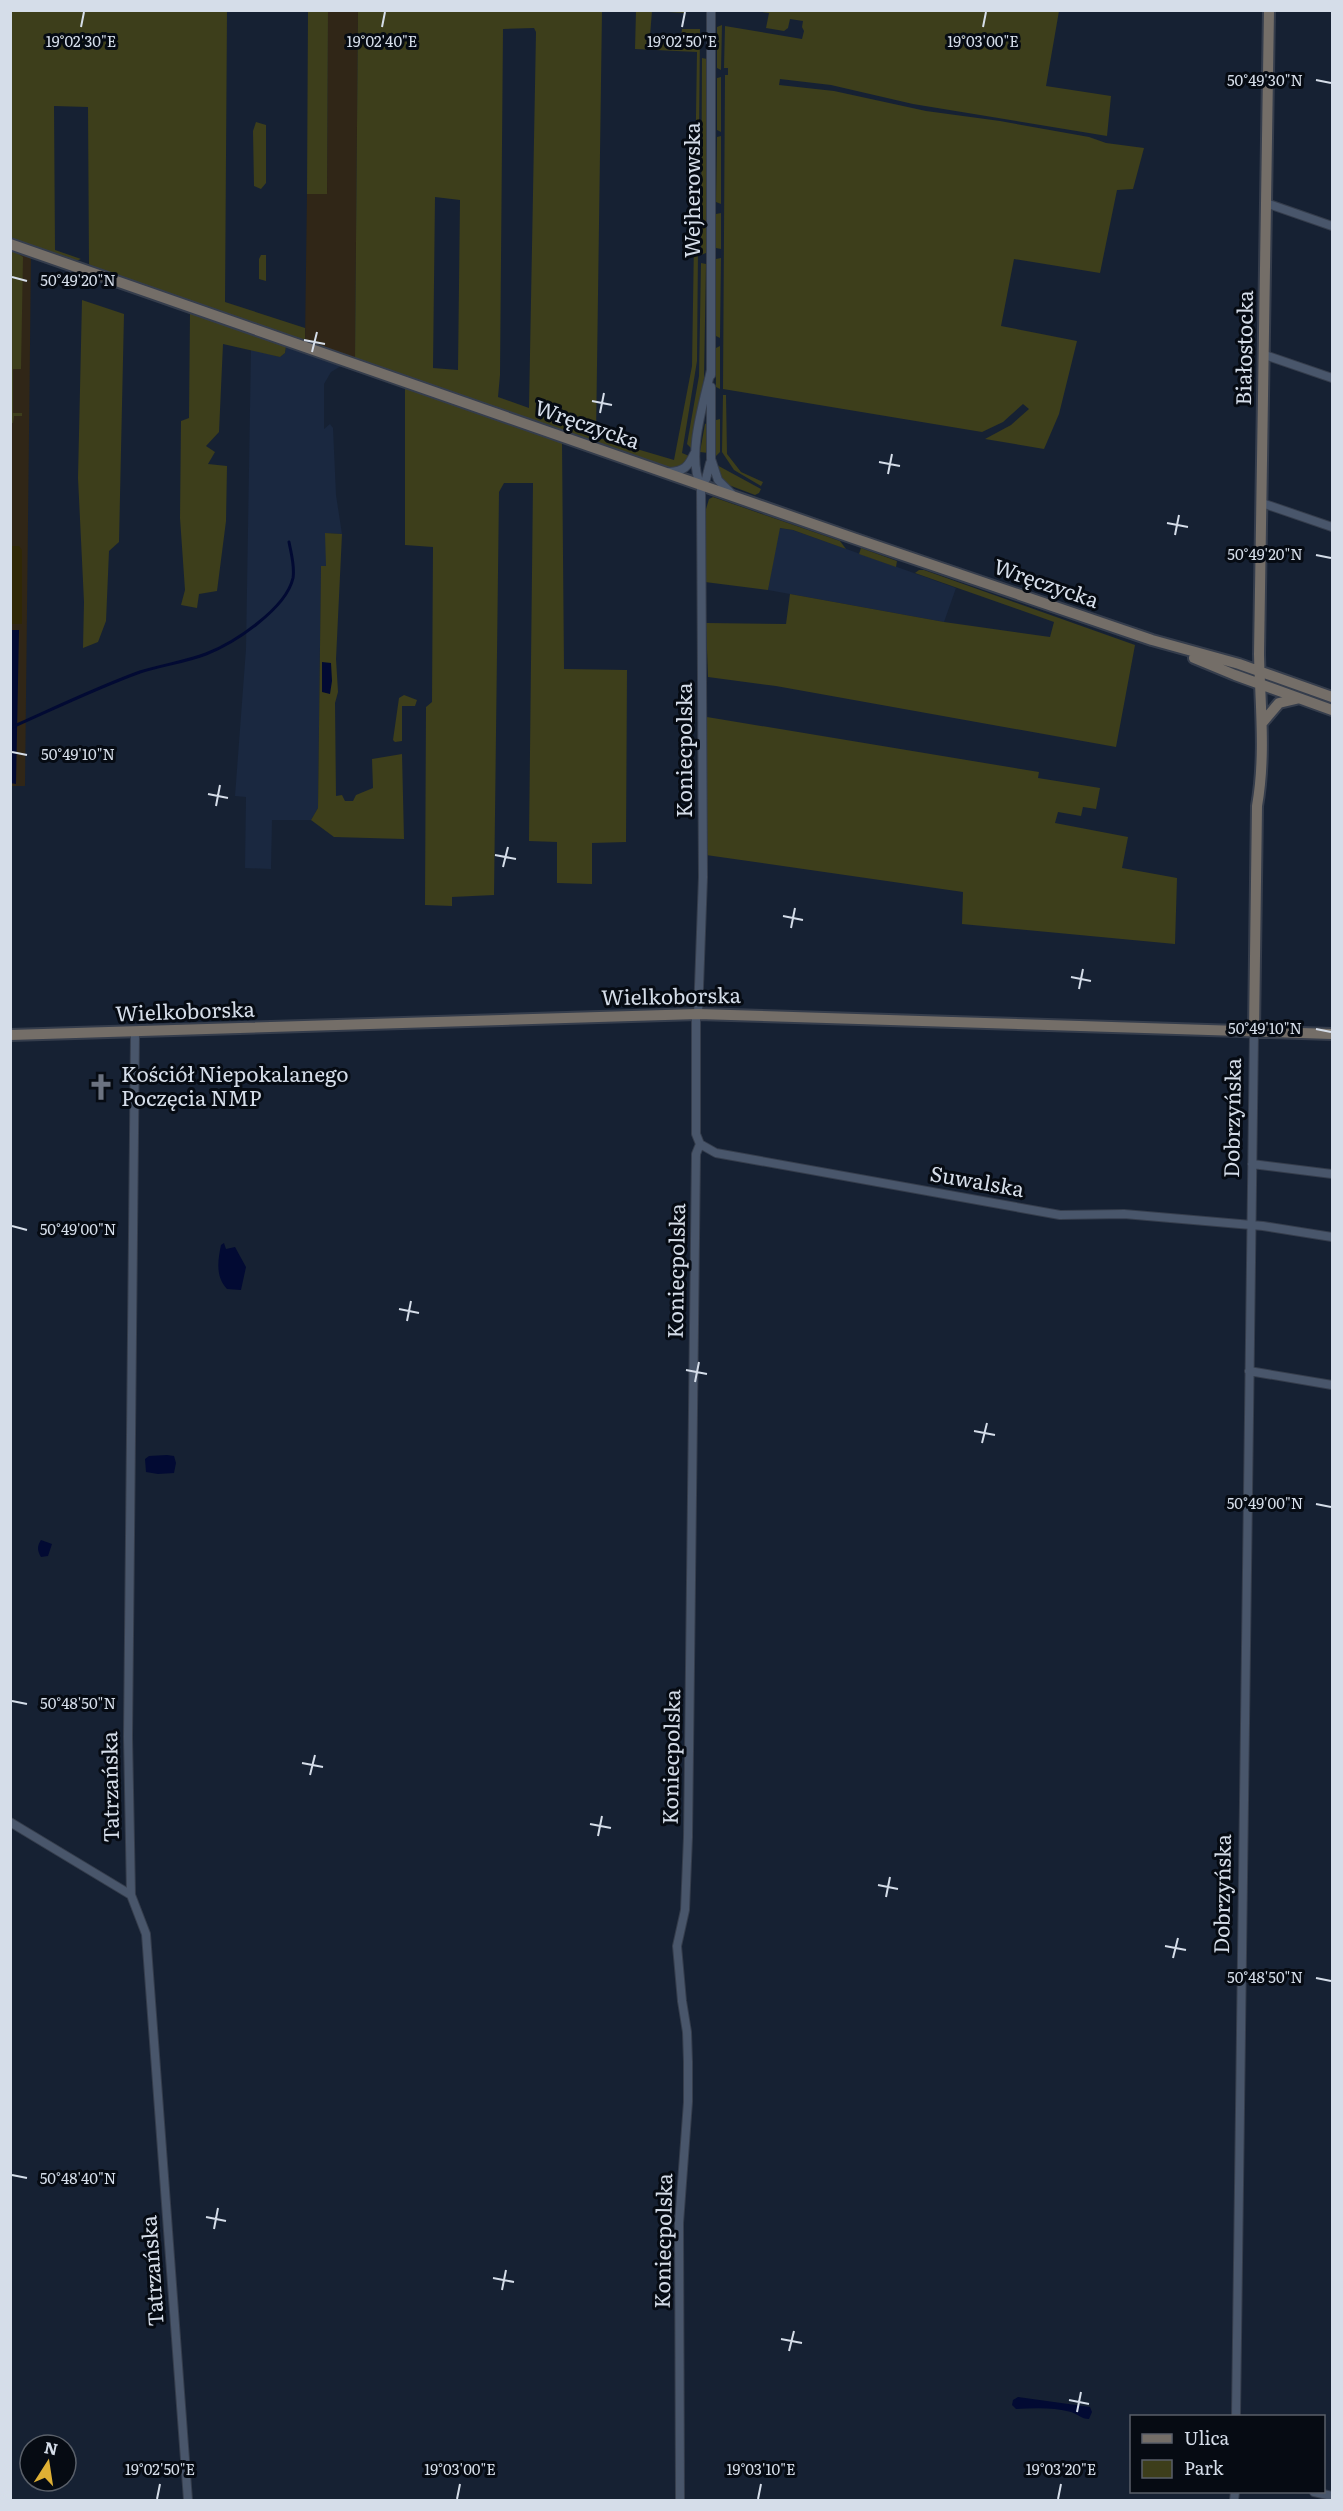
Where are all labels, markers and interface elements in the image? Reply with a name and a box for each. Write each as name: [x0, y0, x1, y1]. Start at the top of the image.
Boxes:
text: 19°02'30"E: [46, 29, 116, 52]
text: 19°02'40"E: [347, 29, 417, 52]
text: 19°02'50"E: [647, 29, 717, 52]
text: 19°03'00"E: [947, 29, 1019, 52]
text: 50°49'30"N: [1227, 68, 1303, 91]
street label: Wejherowska: [675, 121, 706, 258]
text: 50°49'20"N: [40, 268, 116, 291]
street label: Białostocka: [1226, 289, 1259, 406]
street label: Wręczycka: [531, 390, 645, 455]
text: 50°49'20"N: [1227, 542, 1303, 565]
street label: Wręczycka: [990, 549, 1104, 614]
street label: Koniecpolska: [667, 682, 698, 818]
text: 50°49'10"N: [41, 742, 115, 765]
street label: Wielkoborska: [601, 978, 742, 1011]
street label: Wielkoborska: [115, 992, 256, 1027]
text: 50°49'10"N: [1228, 1016, 1302, 1039]
place label: Kościół Niepokalanego Poczęcia NMP: [121, 1057, 349, 1112]
street label: Dobrzyńska: [1214, 1057, 1247, 1178]
church icon: Kościół Niepokalanego Poczęcia NMP: [86, 1072, 116, 1102]
street label: Suwalska: [928, 1156, 1028, 1203]
street label: Koniecpolska: [658, 1202, 691, 1339]
text: 50°49'00"N: [40, 1217, 116, 1240]
text: 50°49'00"N: [1227, 1491, 1303, 1514]
street label: Koniecpolska: [653, 1688, 686, 1825]
text: 50°48'50"N: [40, 1691, 116, 1714]
street label: Tatrzańska: [92, 1730, 125, 1843]
street label: Dobrzyńska: [1204, 1833, 1237, 1954]
text: 50°48'50"N: [1227, 1965, 1303, 1988]
text: 50°48'40"N: [40, 2166, 116, 2189]
street label: Koniecpolska: [645, 2172, 678, 2309]
street label: Tatrzańska: [131, 2214, 170, 2328]
legend: [1130, 2415, 1325, 2493]
text: Ulica: [1184, 2424, 1230, 2451]
north arrow: [18, 2433, 78, 2493]
text: N: [42, 2434, 60, 2460]
text: Park: [1184, 2454, 1225, 2481]
text: 19°02'50"E: [125, 2457, 195, 2480]
text: 19°03'00"E: [424, 2457, 496, 2480]
text: 19°03'10"E: [726, 2457, 796, 2480]
text: 19°03'20"E: [1026, 2457, 1096, 2480]

